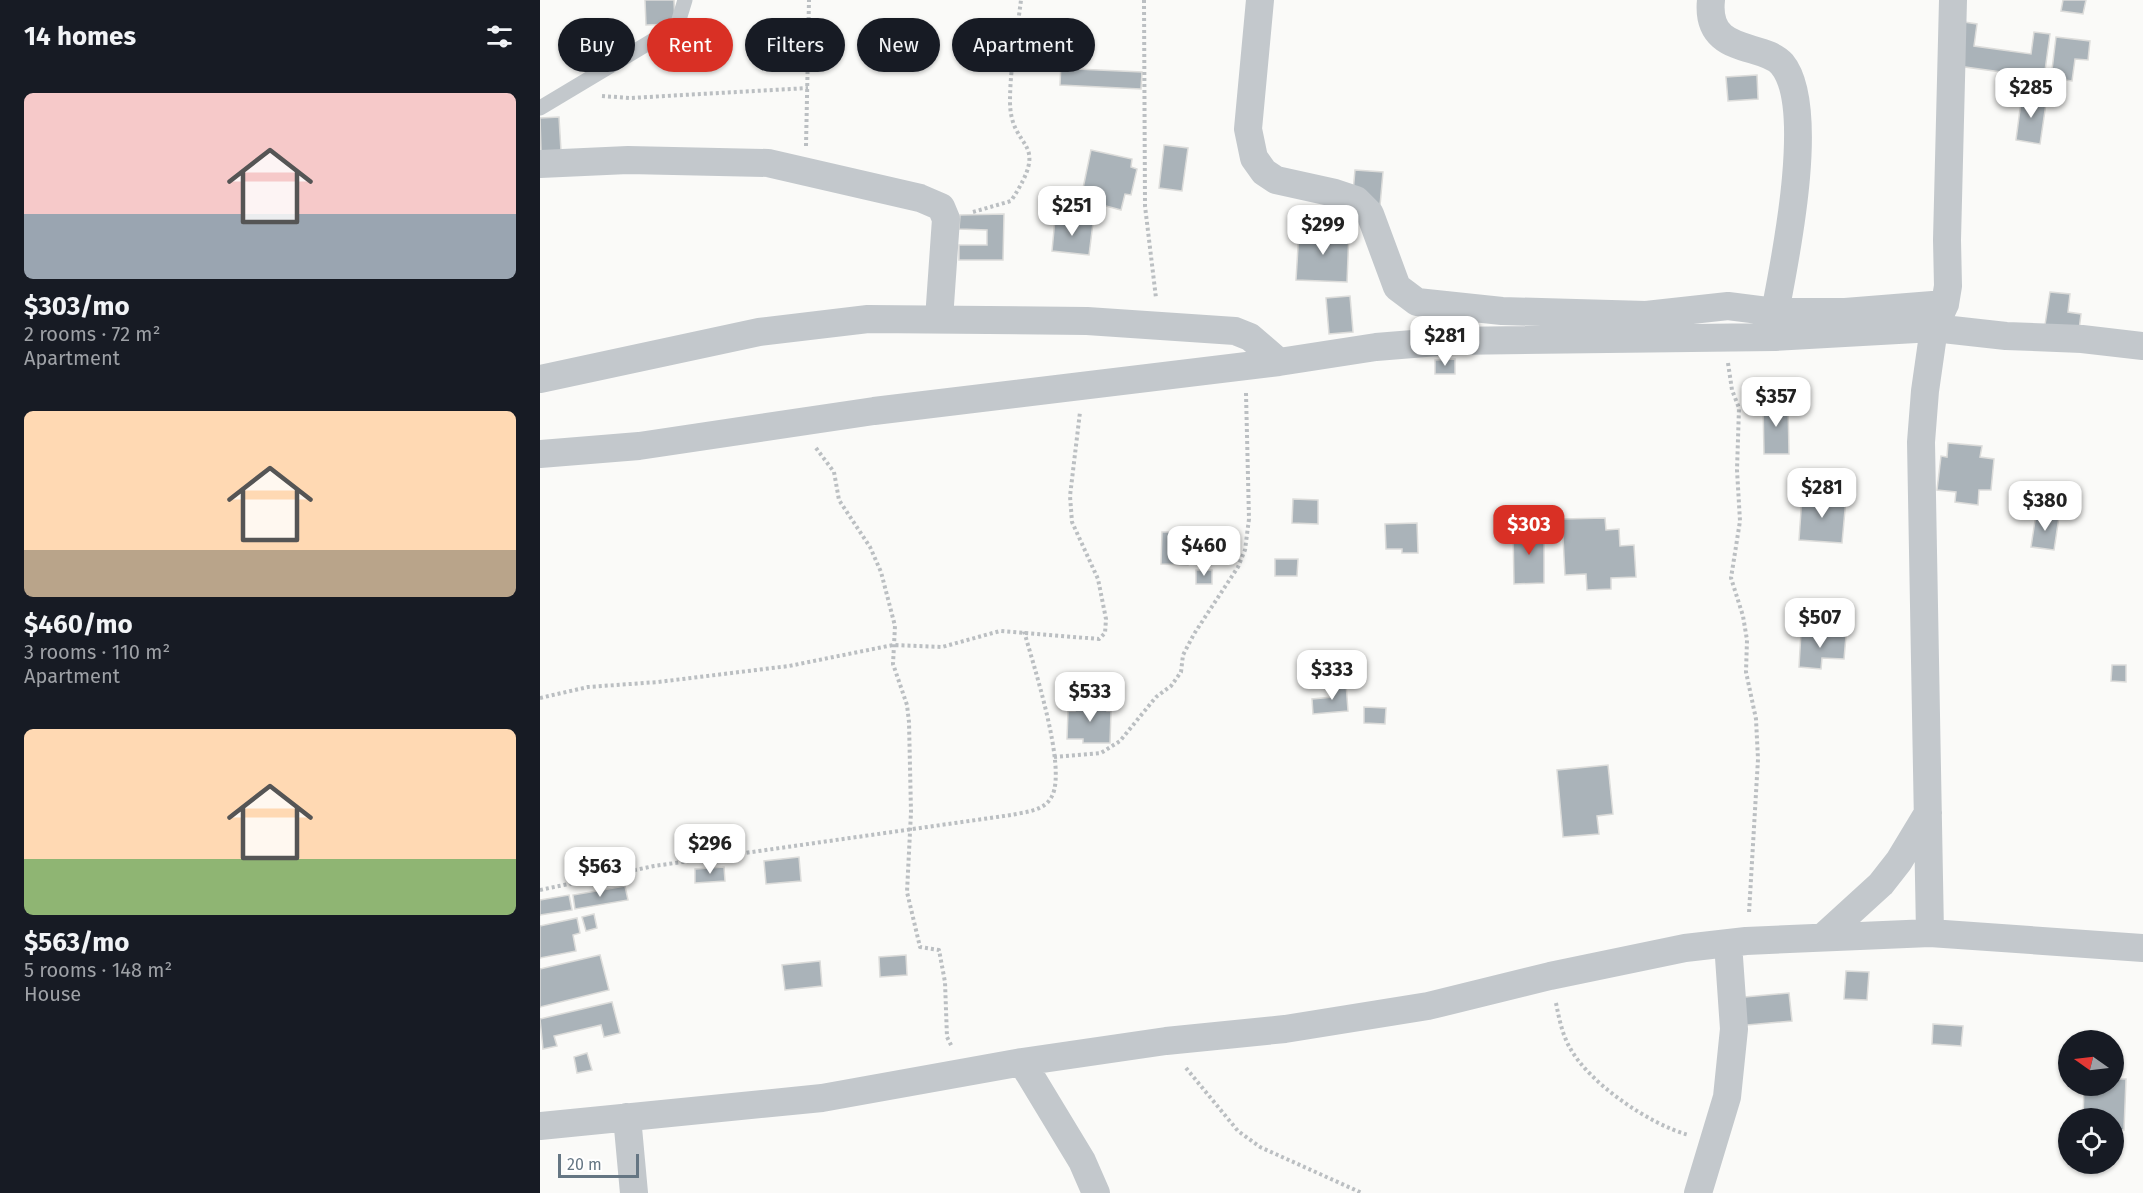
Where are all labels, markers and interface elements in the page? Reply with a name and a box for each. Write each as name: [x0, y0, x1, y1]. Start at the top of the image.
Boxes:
chip: Buy: [558, 18, 635, 72]
chip: Rent: [647, 18, 733, 72]
chip: Filters: [745, 18, 845, 72]
chip: New: [857, 18, 940, 72]
chip: Apartment: [952, 18, 1095, 72]
icon: filters: [483, 20, 516, 53]
text: 14 homes: [24, 21, 136, 52]
pin: $285: [1995, 68, 2067, 119]
text: $285: [2009, 75, 2053, 99]
icon: home: [216, 132, 324, 240]
pin: $251: [1036, 186, 1108, 237]
text: $251: [1052, 193, 1092, 217]
pin: $299: [1287, 205, 1359, 256]
text: $299: [1301, 212, 1345, 236]
text: $303/mo: [24, 291, 130, 322]
pin: $281: [1409, 316, 1481, 367]
text: 2 rooms · 72 m²: [24, 322, 160, 346]
text: $281: [1424, 323, 1466, 347]
text: Apartment: [24, 346, 120, 370]
pin: $357: [1740, 377, 1812, 428]
text: $357: [1756, 384, 1796, 408]
icon: home: [216, 450, 324, 558]
pin: $281: [1786, 468, 1858, 519]
text: $281: [1801, 475, 1843, 499]
pin: $380: [2009, 481, 2081, 532]
text: $380: [2023, 488, 2067, 512]
pin: $303: [1493, 505, 1565, 556]
text: $303: [1507, 512, 1551, 536]
pin: $460: [1168, 526, 1240, 577]
text: $460: [1181, 533, 1227, 557]
pin: $507: [1784, 598, 1856, 649]
text: $507: [1799, 605, 1841, 629]
text: $460/mo: [24, 609, 133, 640]
text: 3 rooms · 110 m²: [24, 640, 170, 664]
pin: $333: [1296, 650, 1368, 701]
text: $333: [1311, 657, 1353, 681]
text: Apartment: [24, 664, 120, 688]
pin: $533: [1054, 672, 1126, 723]
text: $533: [1069, 679, 1111, 703]
icon: home: [216, 768, 324, 876]
pin: $296: [674, 824, 746, 875]
text: $296: [688, 831, 732, 855]
pin: $563: [564, 847, 636, 898]
text: $563: [578, 854, 622, 878]
text: $563/mo: [24, 927, 130, 958]
text: 5 rooms · 148 m²: [24, 958, 172, 982]
text: House: [24, 982, 81, 1006]
north arrow: [2058, 1030, 2124, 1096]
map controls: [2058, 1030, 2124, 1174]
button: locate: [2058, 1108, 2124, 1174]
scale bar: [558, 1151, 639, 1178]
text: 20 m: [567, 1155, 602, 1174]

